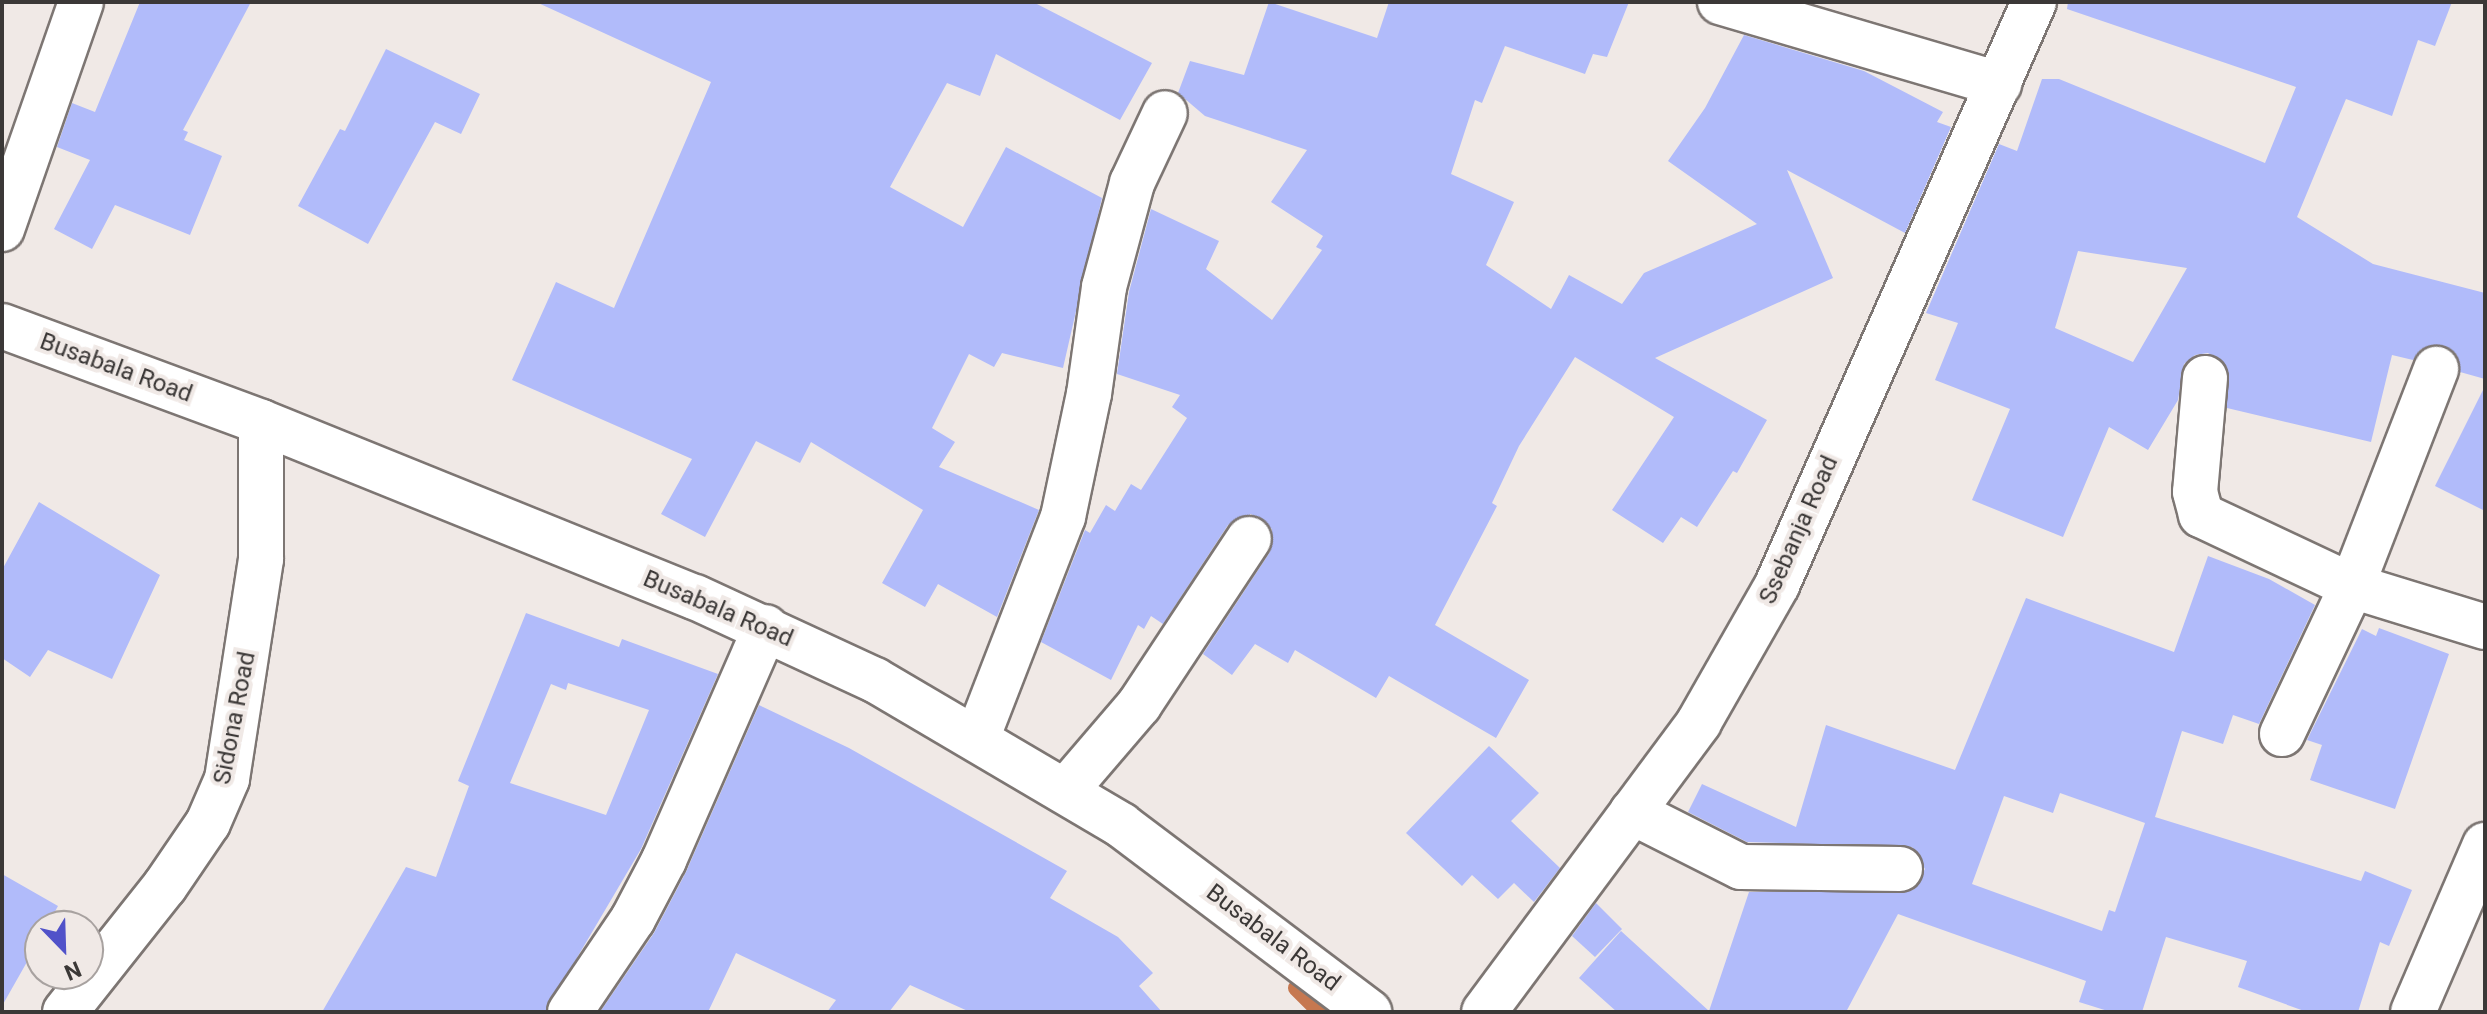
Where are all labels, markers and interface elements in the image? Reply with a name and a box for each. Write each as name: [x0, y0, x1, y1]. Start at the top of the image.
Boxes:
street label: Busabala Road: [36, 327, 196, 409]
street label: Ssebanja Road: [1754, 452, 1844, 608]
street label: Busabala Road: [639, 564, 797, 654]
street label: Sidona Road: [208, 649, 262, 787]
street label: Busabala Road: [1200, 878, 1346, 998]
north arrow: [24, 910, 104, 990]
text: N: [61, 956, 85, 985]

